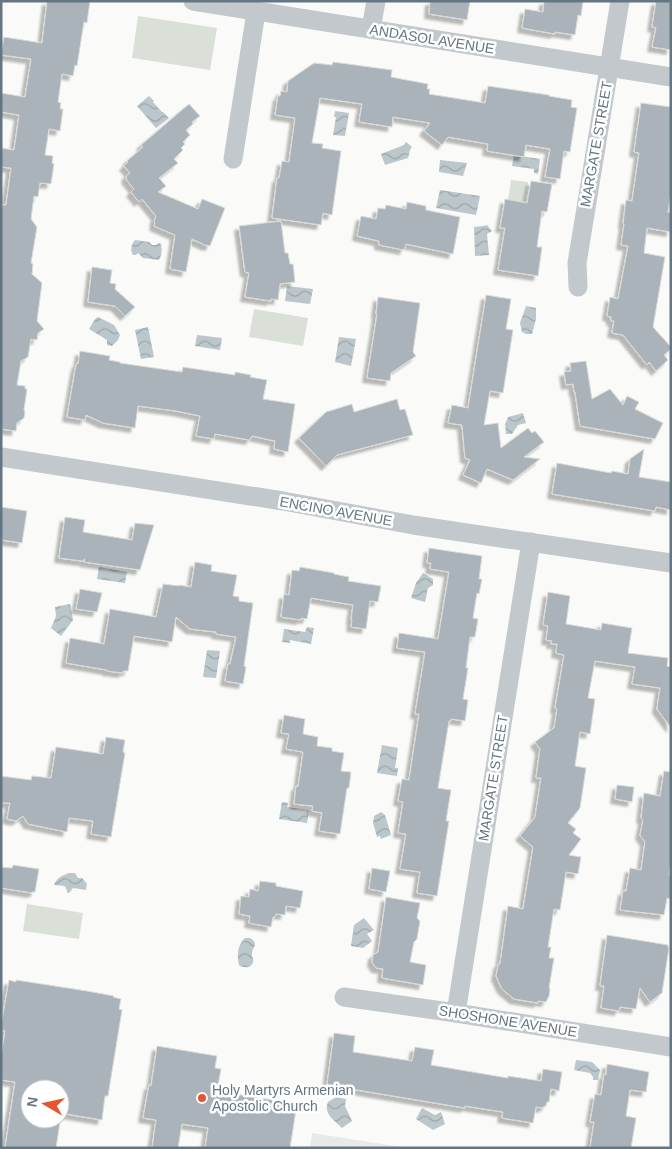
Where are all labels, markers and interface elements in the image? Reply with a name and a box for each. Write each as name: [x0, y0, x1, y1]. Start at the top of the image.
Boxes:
street label: ANDASOL AVENUE: [369, 21, 495, 57]
street label: MARGATE STREET: [577, 79, 615, 208]
street label: ENCINO AVENUE: [278, 493, 394, 529]
street label: MARGATE STREET: [475, 713, 511, 842]
street label: SHOSHONE AVENUE: [438, 1002, 578, 1040]
north arrow: [20, 1079, 70, 1129]
place label: Holy Martyrs Armenian Apostolic Church: [212, 1082, 354, 1114]
marker: Holy Martyrs Armenian Apostolic Church: [196, 1092, 208, 1104]
text: N: [23, 1096, 41, 1108]

